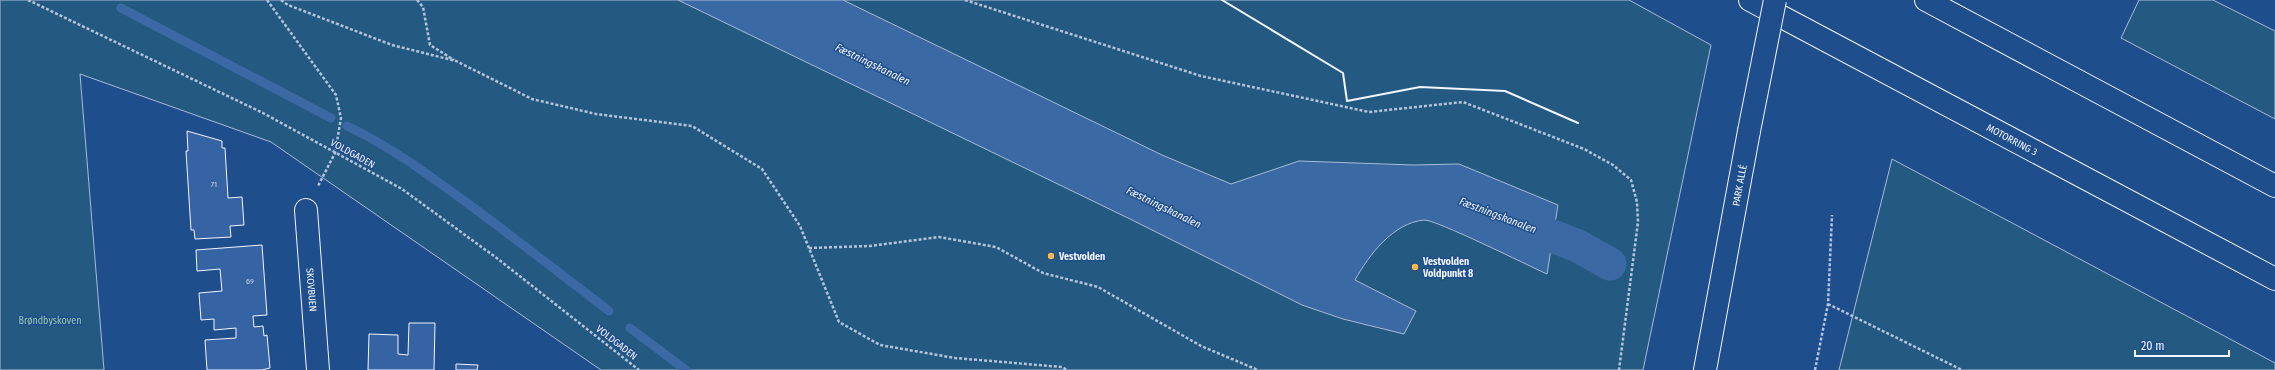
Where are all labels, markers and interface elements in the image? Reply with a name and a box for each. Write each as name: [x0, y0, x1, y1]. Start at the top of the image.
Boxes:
water label: Fæstningskanalen: [833, 41, 913, 88]
street label: MOTORRING 3: [1984, 122, 2040, 159]
street label: VOLDGADEN: [328, 137, 377, 171]
street label: PARK ALLÉ: [1730, 163, 1750, 207]
house number: 71: [211, 180, 217, 189]
water label: Fæstningskanalen: [1124, 184, 1204, 231]
water label: Fæstningskanalen: [1457, 195, 1538, 236]
marker: Vestvolden: [1046, 251, 1056, 261]
place label: Vestvolden: [1058, 251, 1105, 263]
place label: Vestvolden Voldpunkt 8: [1422, 256, 1474, 280]
marker: Vestvolden Voldpunkt 8: [1410, 262, 1420, 272]
street label: SKOVBUEN: [303, 268, 319, 312]
house number: 69: [246, 277, 254, 286]
park label: Brøndbyskoven: [19, 315, 81, 327]
street label: VOLDGADEN: [593, 323, 639, 363]
scale bar: [2135, 332, 2229, 358]
text: 20 m: [2141, 339, 2165, 353]

